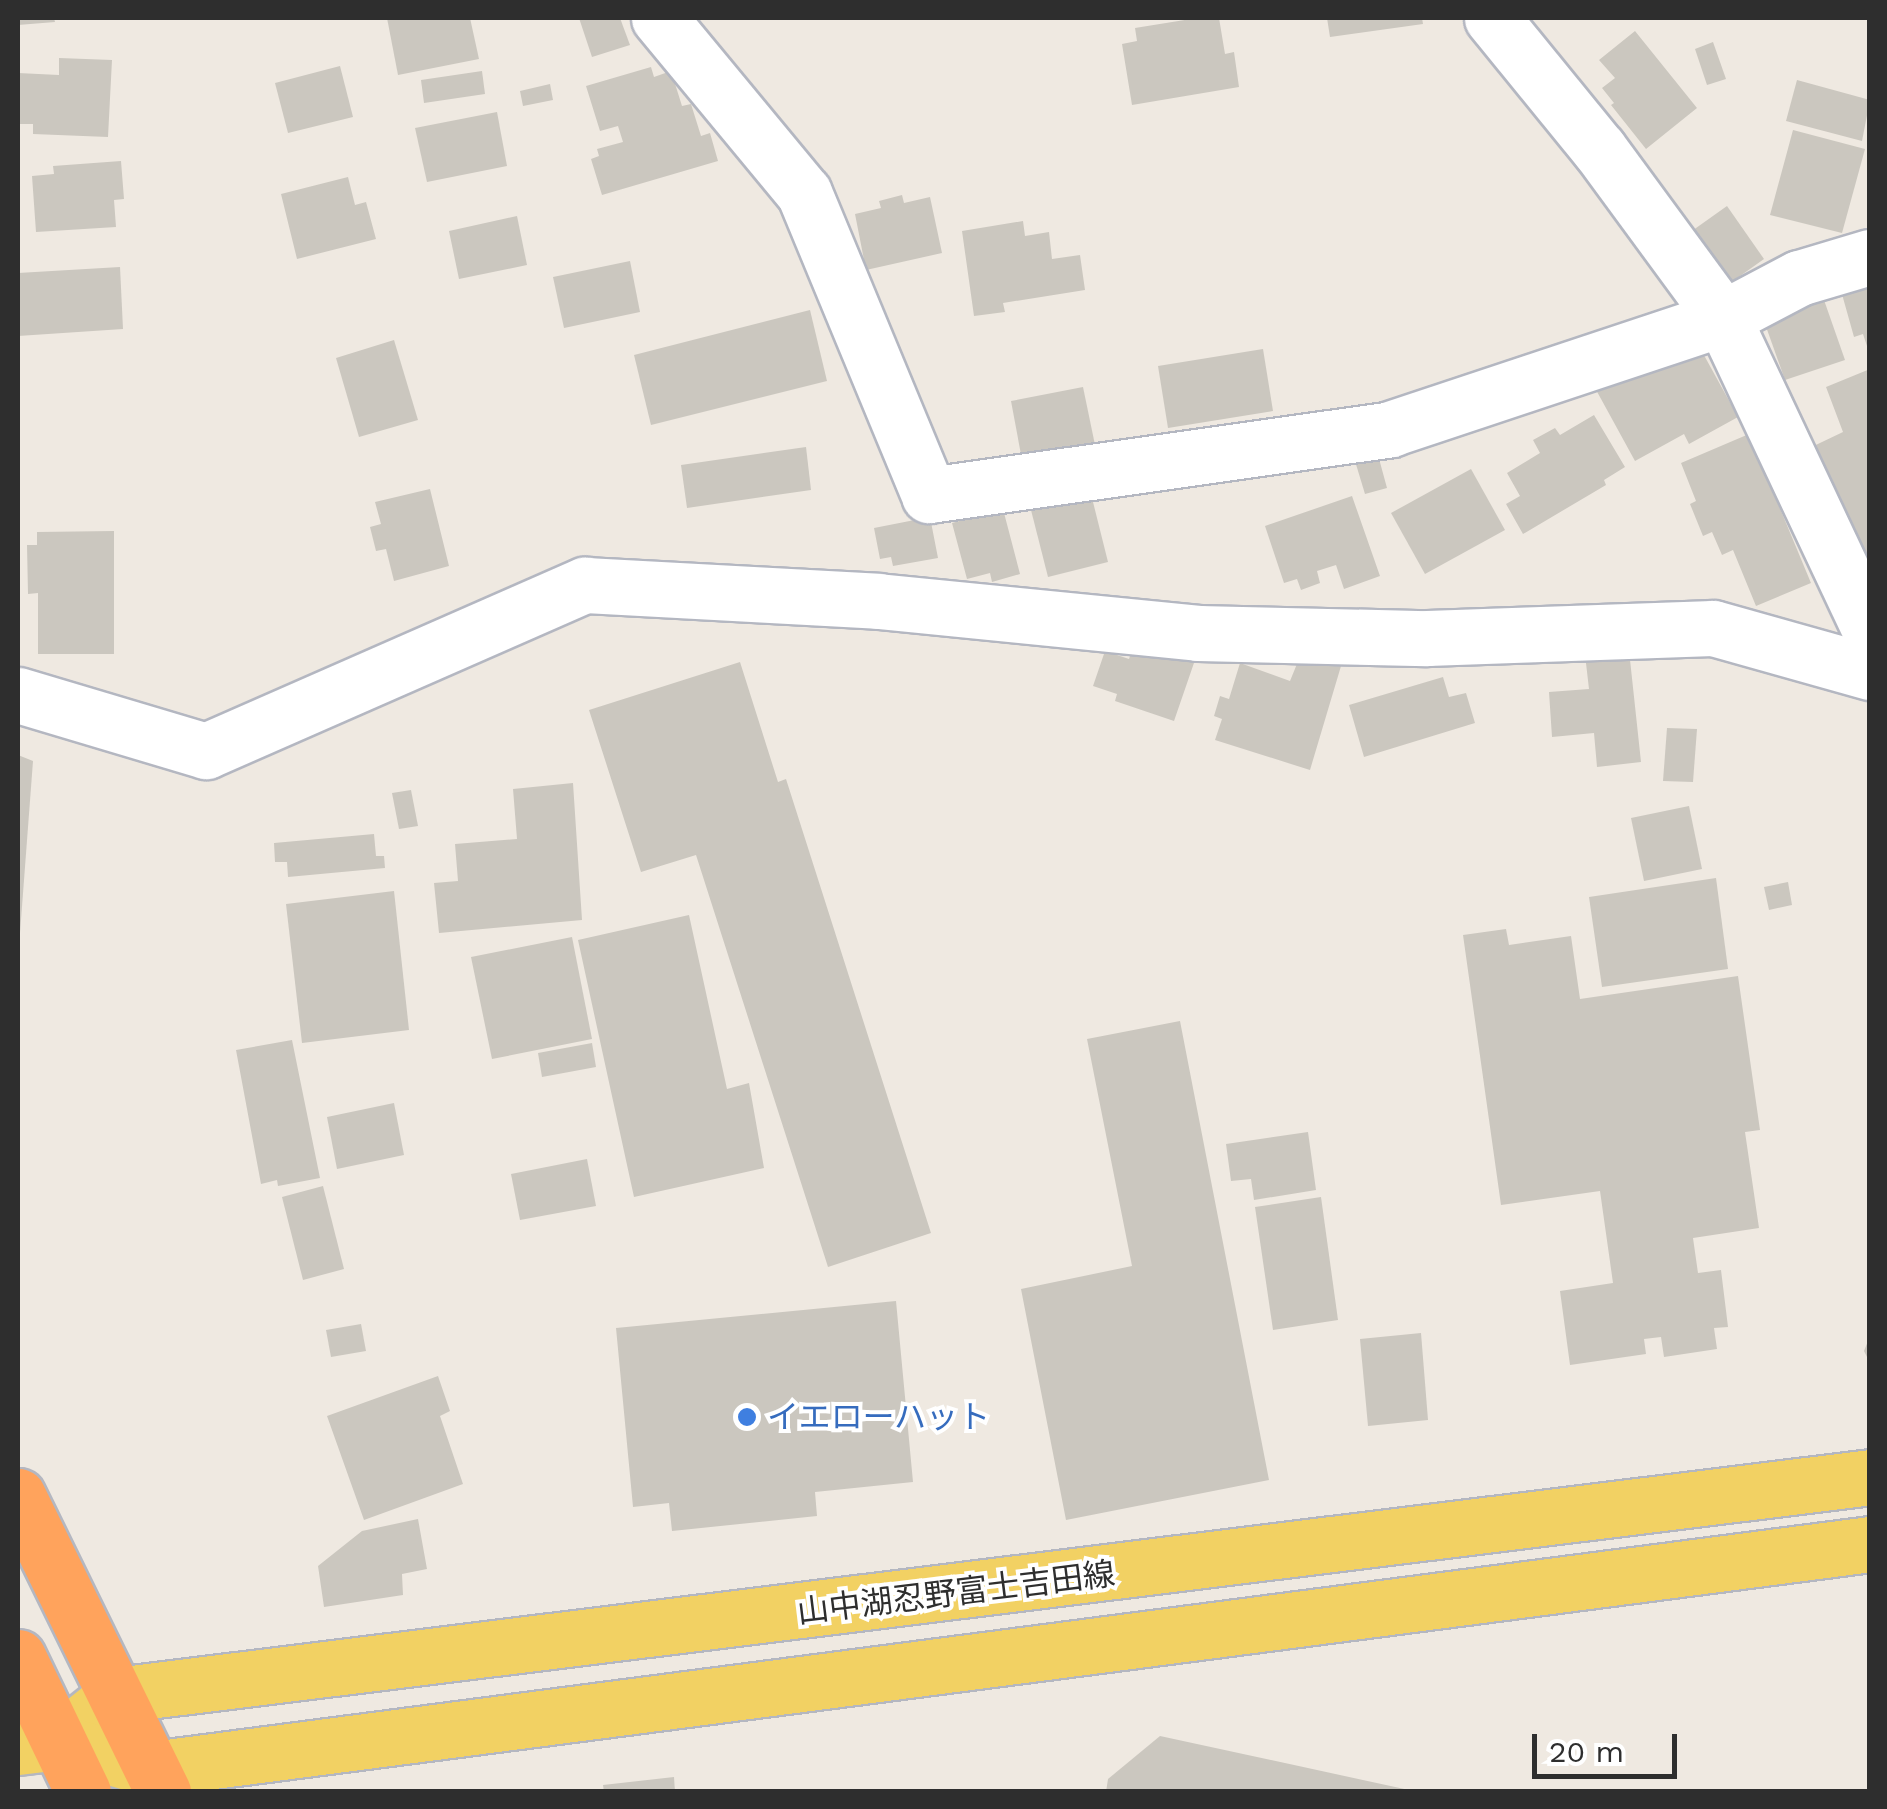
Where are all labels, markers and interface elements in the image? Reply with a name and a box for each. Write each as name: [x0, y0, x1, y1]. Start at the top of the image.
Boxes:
place label: イエローハット: [767, 1398, 991, 1436]
marker: イエローハット: [736, 1406, 758, 1428]
street label: 山中湖忍野富士吉田線: [795, 1554, 1117, 1632]
scale bar: [1537, 1714, 1682, 1776]
text: 20 m: [1549, 1734, 1624, 1769]

